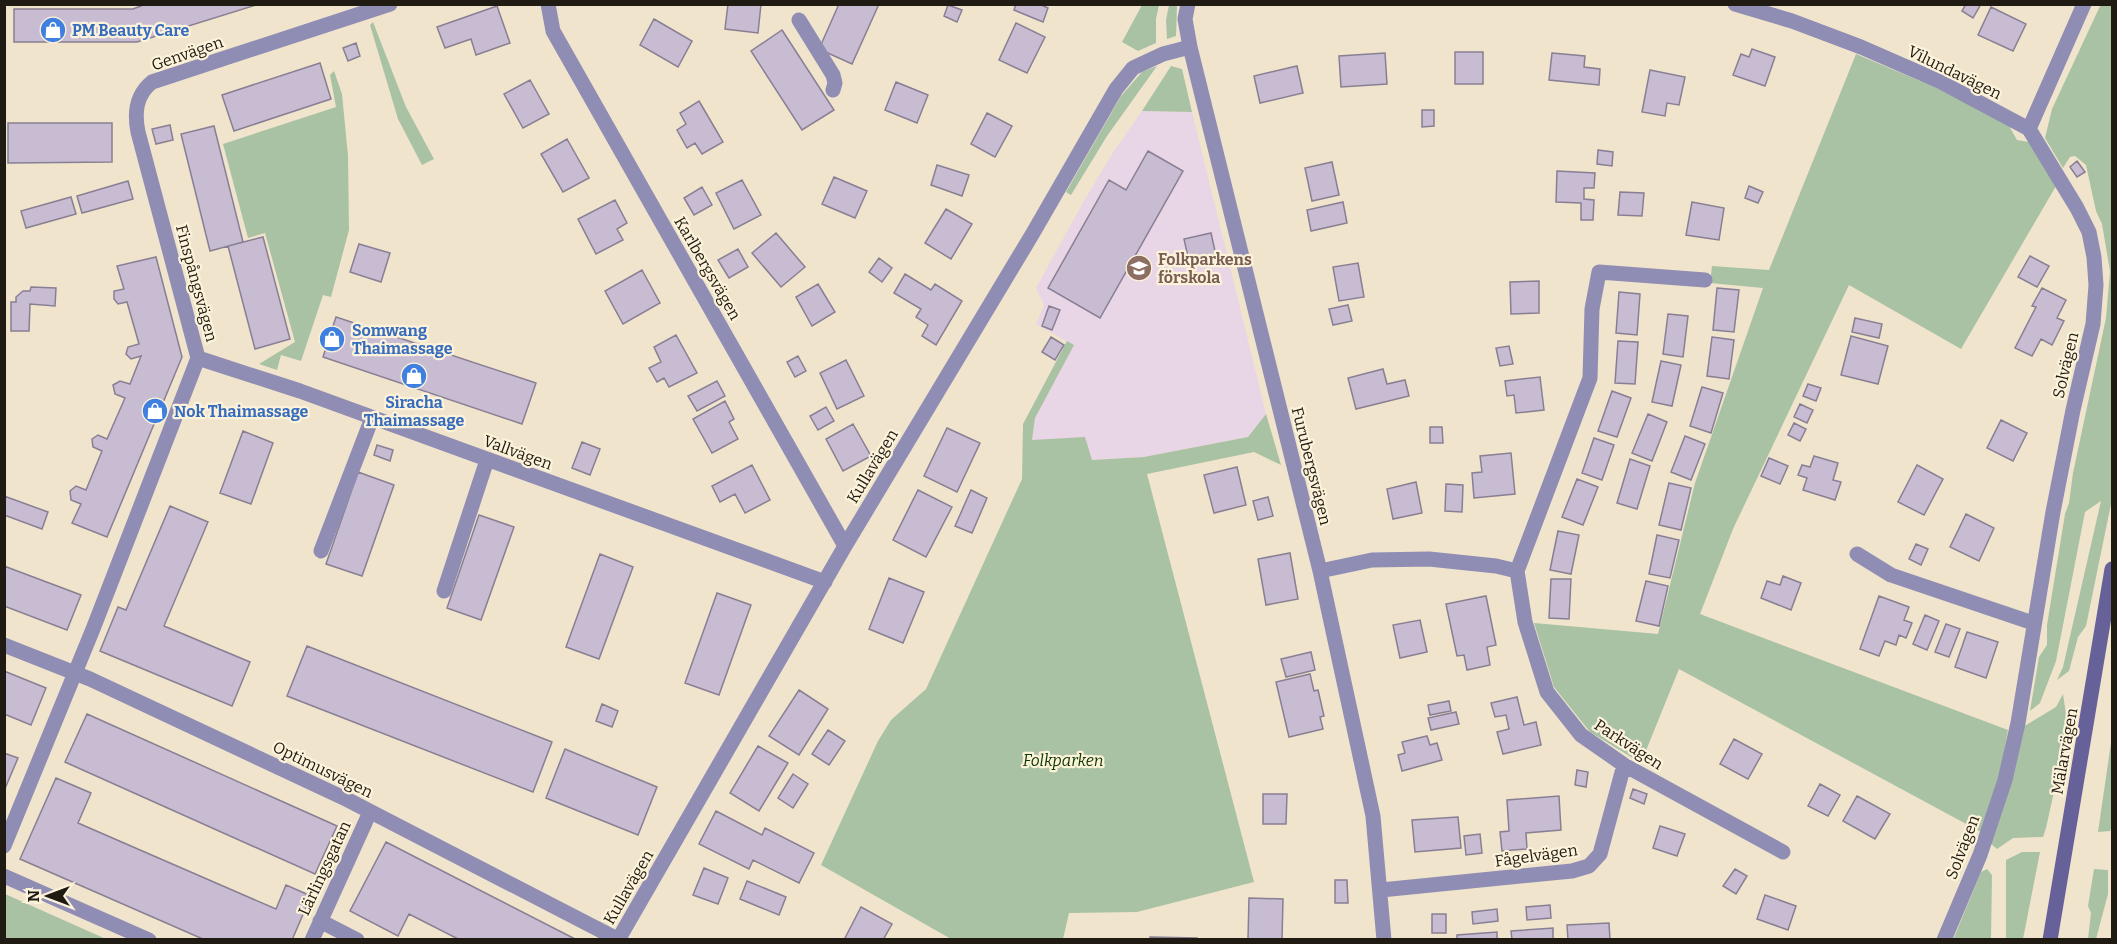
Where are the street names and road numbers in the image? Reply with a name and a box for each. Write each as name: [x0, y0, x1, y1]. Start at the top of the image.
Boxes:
street label: Genvägen: [149, 32, 226, 75]
street label: Vilundavägen: [1905, 42, 2005, 103]
street label: Karlbergsvägen: [670, 213, 745, 323]
street label: Finspångsvägen: [172, 223, 221, 344]
street label: Solvägen: [2049, 330, 2082, 400]
street label: Furubergsvägen: [1288, 405, 1335, 527]
street label: Kullavägen: [843, 426, 902, 507]
street label: Vallvägen: [481, 431, 555, 474]
street label: Mälarvägen: [2048, 706, 2081, 796]
street label: Parkvägen: [1591, 715, 1667, 774]
street label: Optimusvägen: [270, 737, 376, 802]
street label: Solvägen: [1942, 812, 1983, 882]
street label: Lärlingsgatan: [294, 818, 355, 919]
street label: Fågelvägen: [1493, 840, 1579, 871]
street label: Kullavägen: [600, 847, 657, 928]

